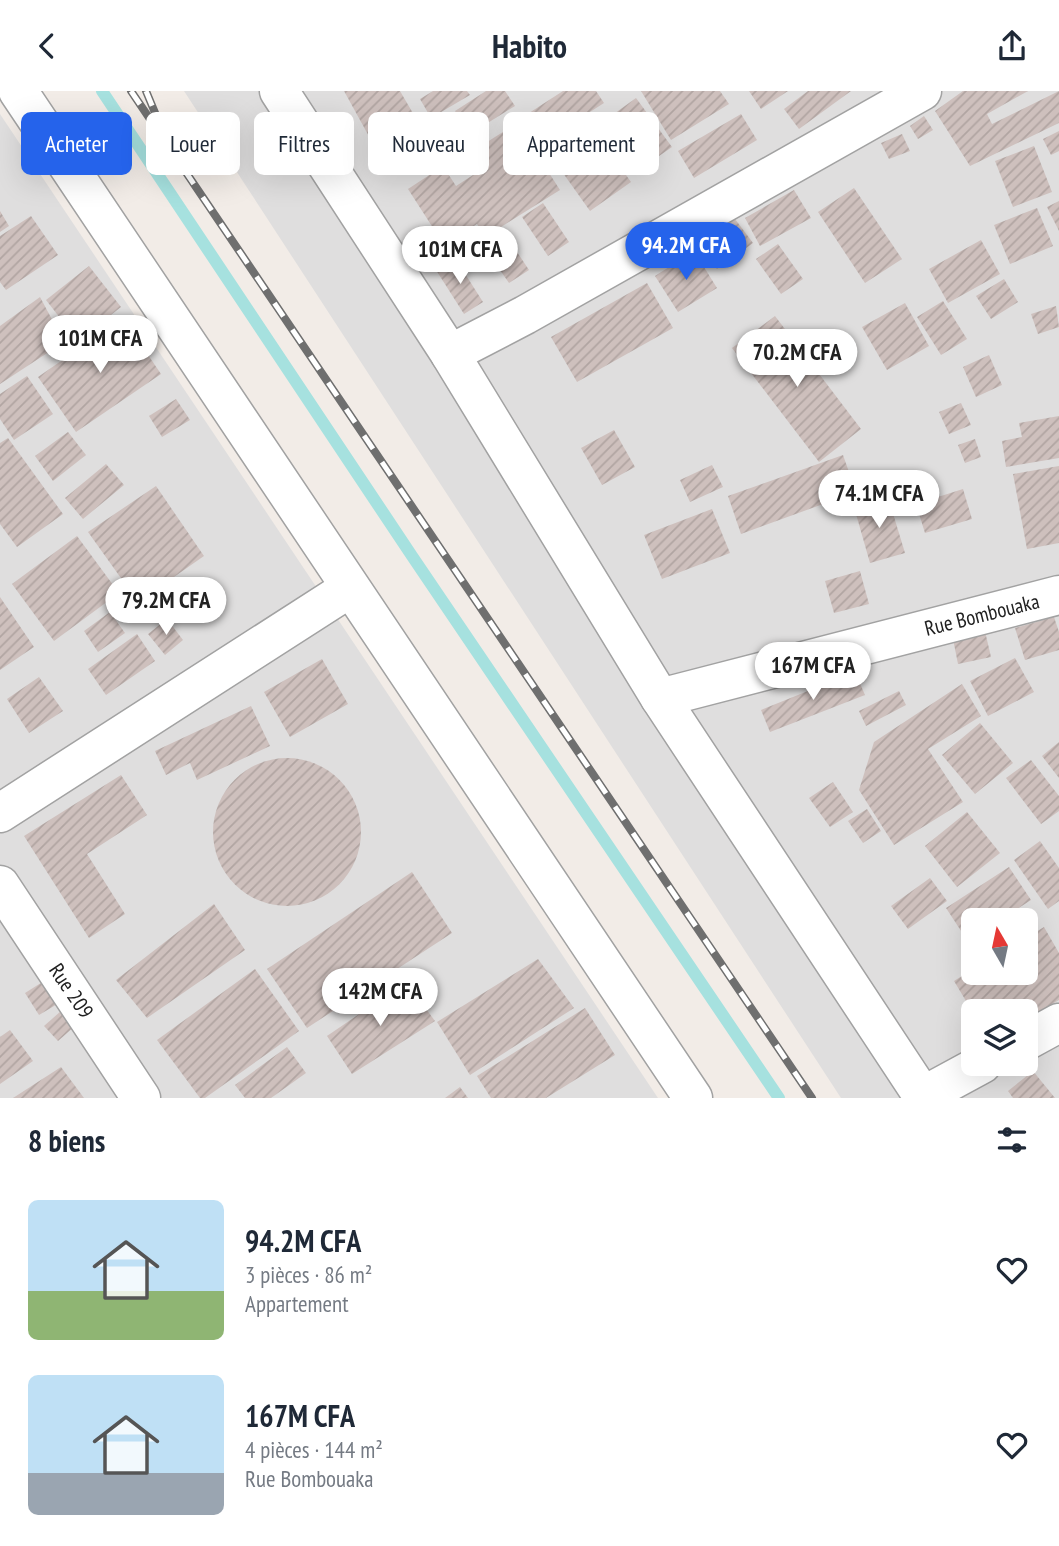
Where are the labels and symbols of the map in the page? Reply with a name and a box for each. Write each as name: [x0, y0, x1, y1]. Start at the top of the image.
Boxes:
pin: 94.2M CFA: [606, 223, 766, 282]
pin: 101M CFA: [388, 227, 532, 286]
pin: 101M CFA: [28, 315, 172, 375]
pin: 70.2M CFA: [717, 329, 877, 389]
pin: 74.1M CFA: [799, 471, 959, 530]
pin: 79.2M CFA: [86, 577, 246, 637]
street label: Rue Bombouaka: [922, 587, 1042, 642]
pin: 167M CFA: [741, 643, 885, 702]
north arrow: [961, 908, 1038, 985]
street label: Rue 209: [43, 958, 100, 1023]
pin: 142M CFA: [308, 969, 452, 1028]

